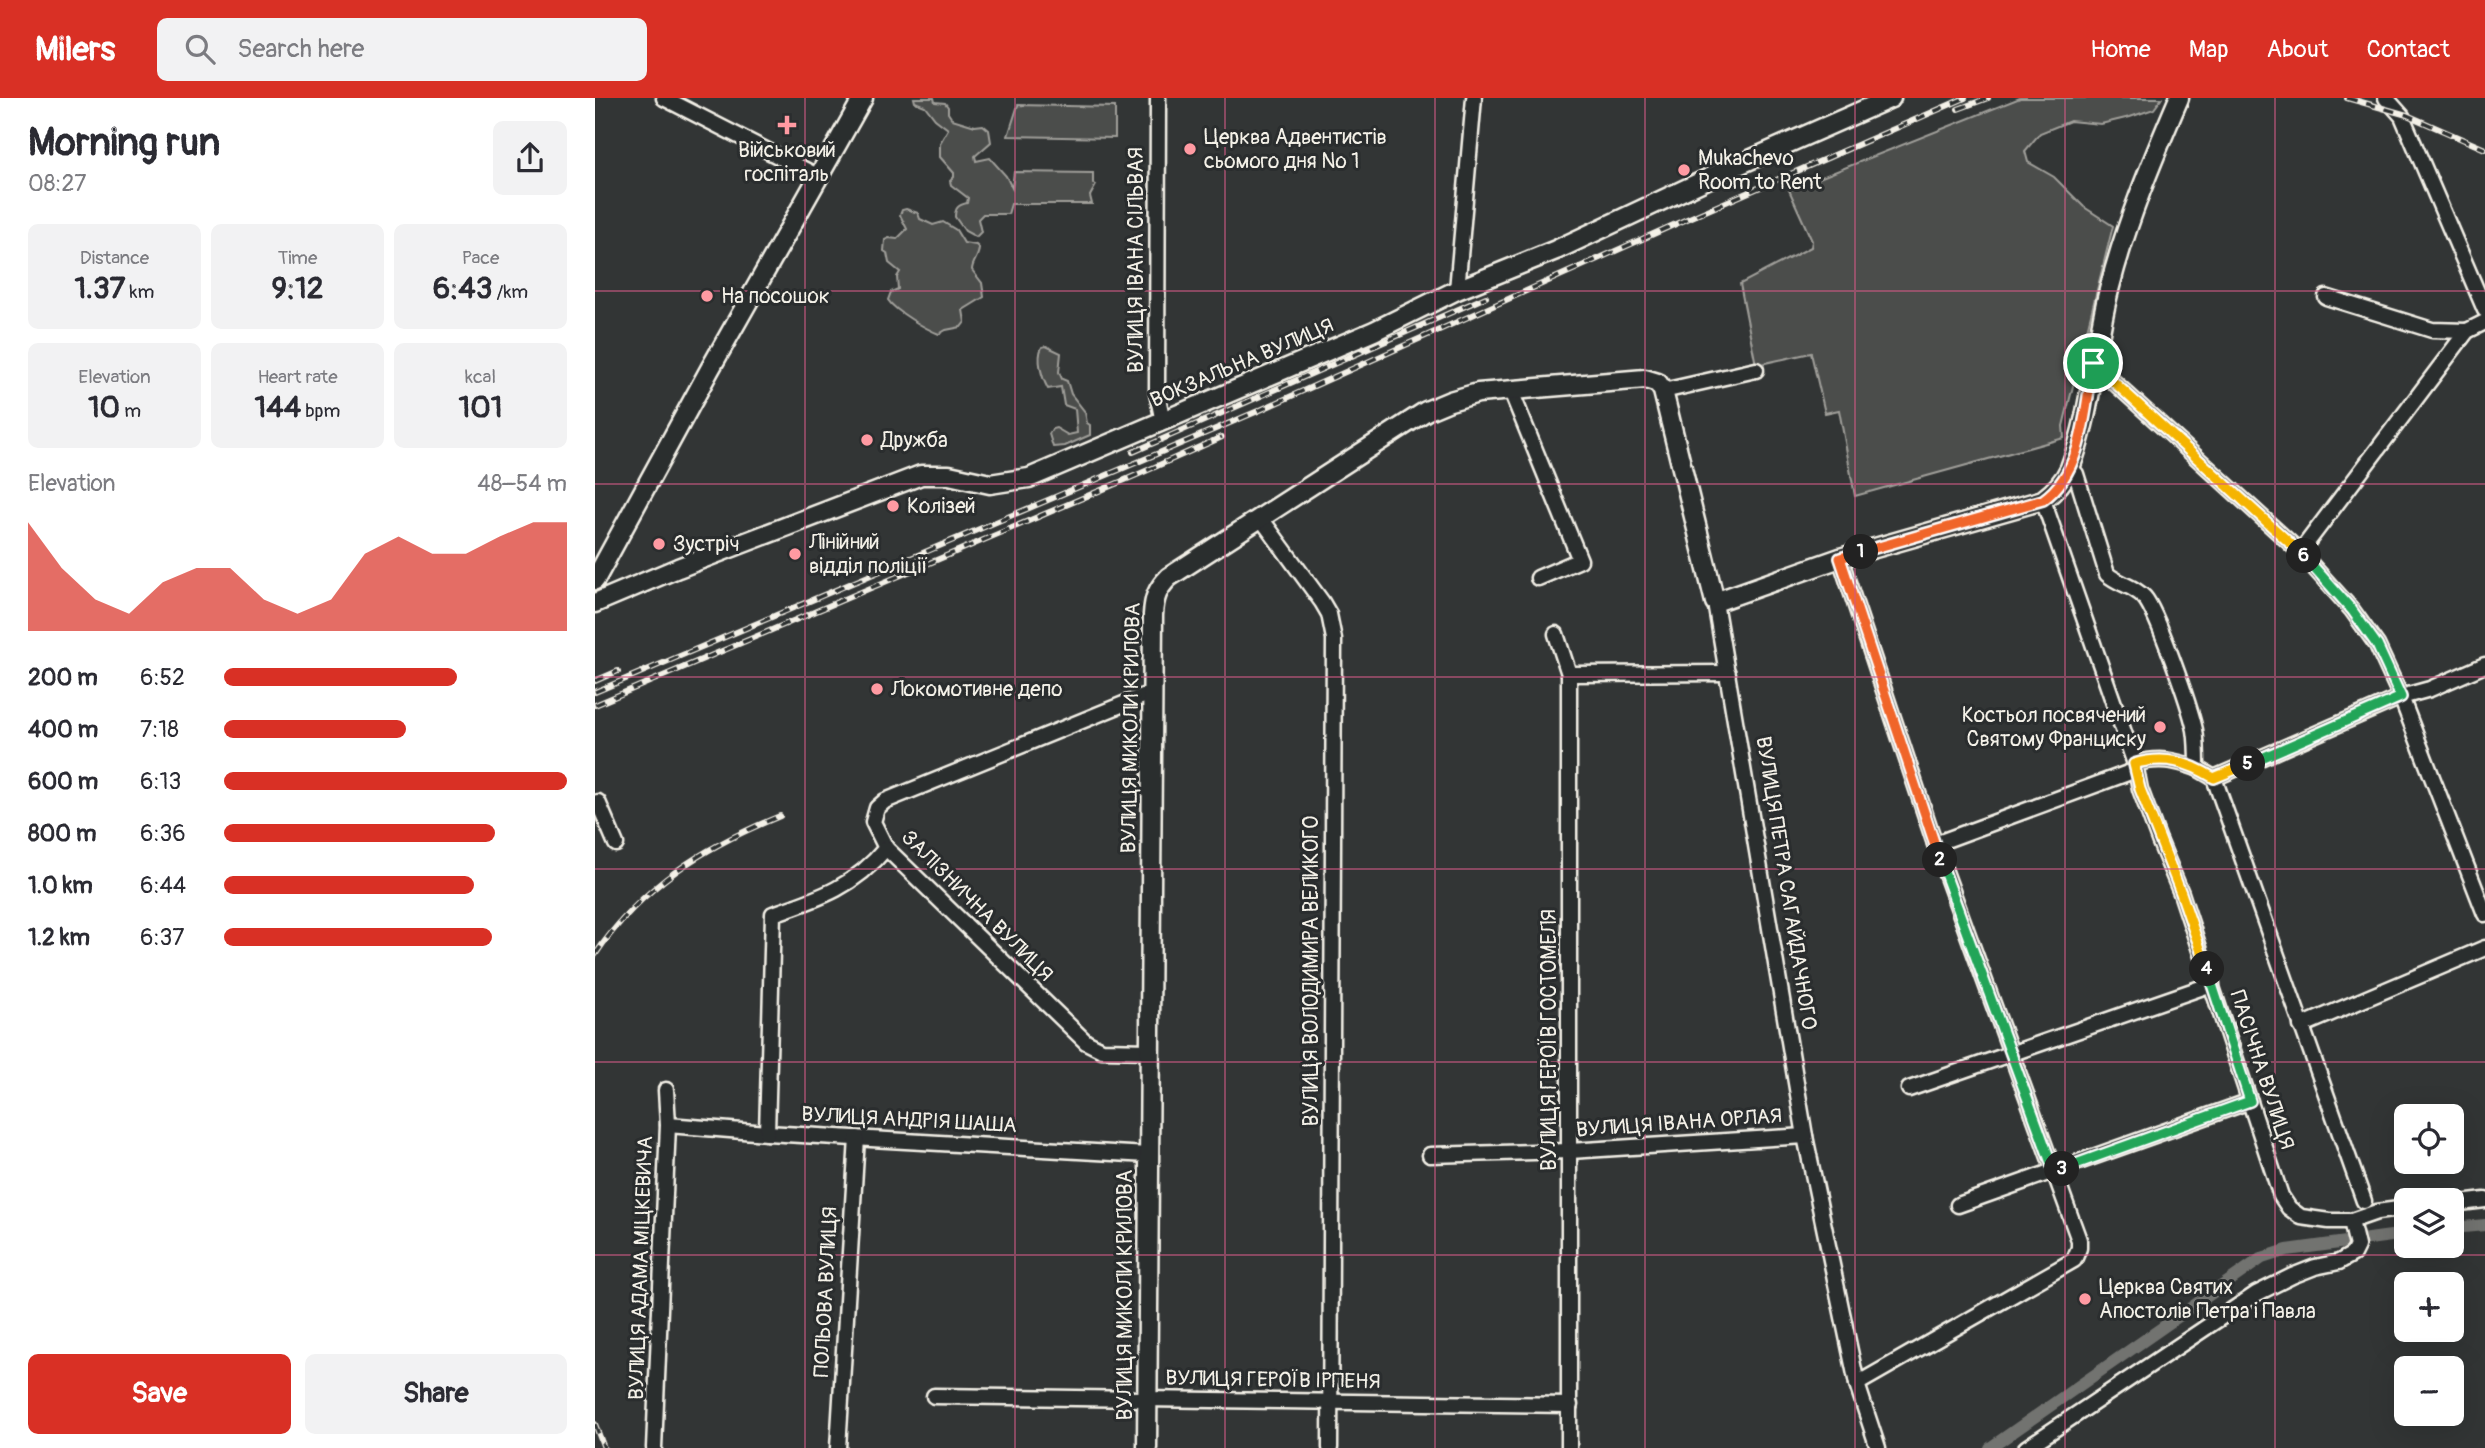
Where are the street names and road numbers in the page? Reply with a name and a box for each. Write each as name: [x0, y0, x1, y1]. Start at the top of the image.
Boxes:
street label: ВУЛИЦЯ ІВАНА СІЛЬВАЯ: [1123, 147, 1150, 373]
street label: ВОКЗАЛЬНА ВУЛИЦЯ: [1146, 312, 1338, 414]
street label: ВУЛИЦЯ МИКОЛИ КРИЛОВА: [1115, 602, 1147, 854]
street label: ВУЛИЦЯ ПЕТРА САГАЙДАЧНОГО: [1749, 734, 1823, 1032]
street label: ВУЛИЦЯ ВОЛОДИМИРА ВЕЛИКОГО: [1298, 816, 1325, 1126]
street label: ЗАЛІЗНИЧНА ВУЛИЦЯ: [895, 824, 1059, 988]
street label: ВУЛИЦЯ ГЕРОЇВ ГОСТОМЕЛЯ: [1536, 909, 1563, 1171]
street label: ПАСІЧНА ВУЛИЦЯ: [2224, 987, 2300, 1153]
street label: ВУЛИЦЯ АНДРІЯ ШАША: [801, 1101, 1017, 1139]
street label: ВУЛИЦЯ ІВАНА ОРЛАЯ: [1575, 1102, 1783, 1144]
street label: ВУЛИЦЯ АДАМА МІЦКЕВИЧА: [623, 1136, 659, 1400]
street label: ВУЛИЦЯ МИКОЛИ КРИЛОВА: [1112, 1170, 1139, 1420]
street label: ПОЛЬОВА ВУЛИЦЯ: [808, 1206, 844, 1378]
street label: ВУЛИЦЯ ГЕРОЇВ ІРПЕНЯ: [1165, 1365, 1381, 1395]

